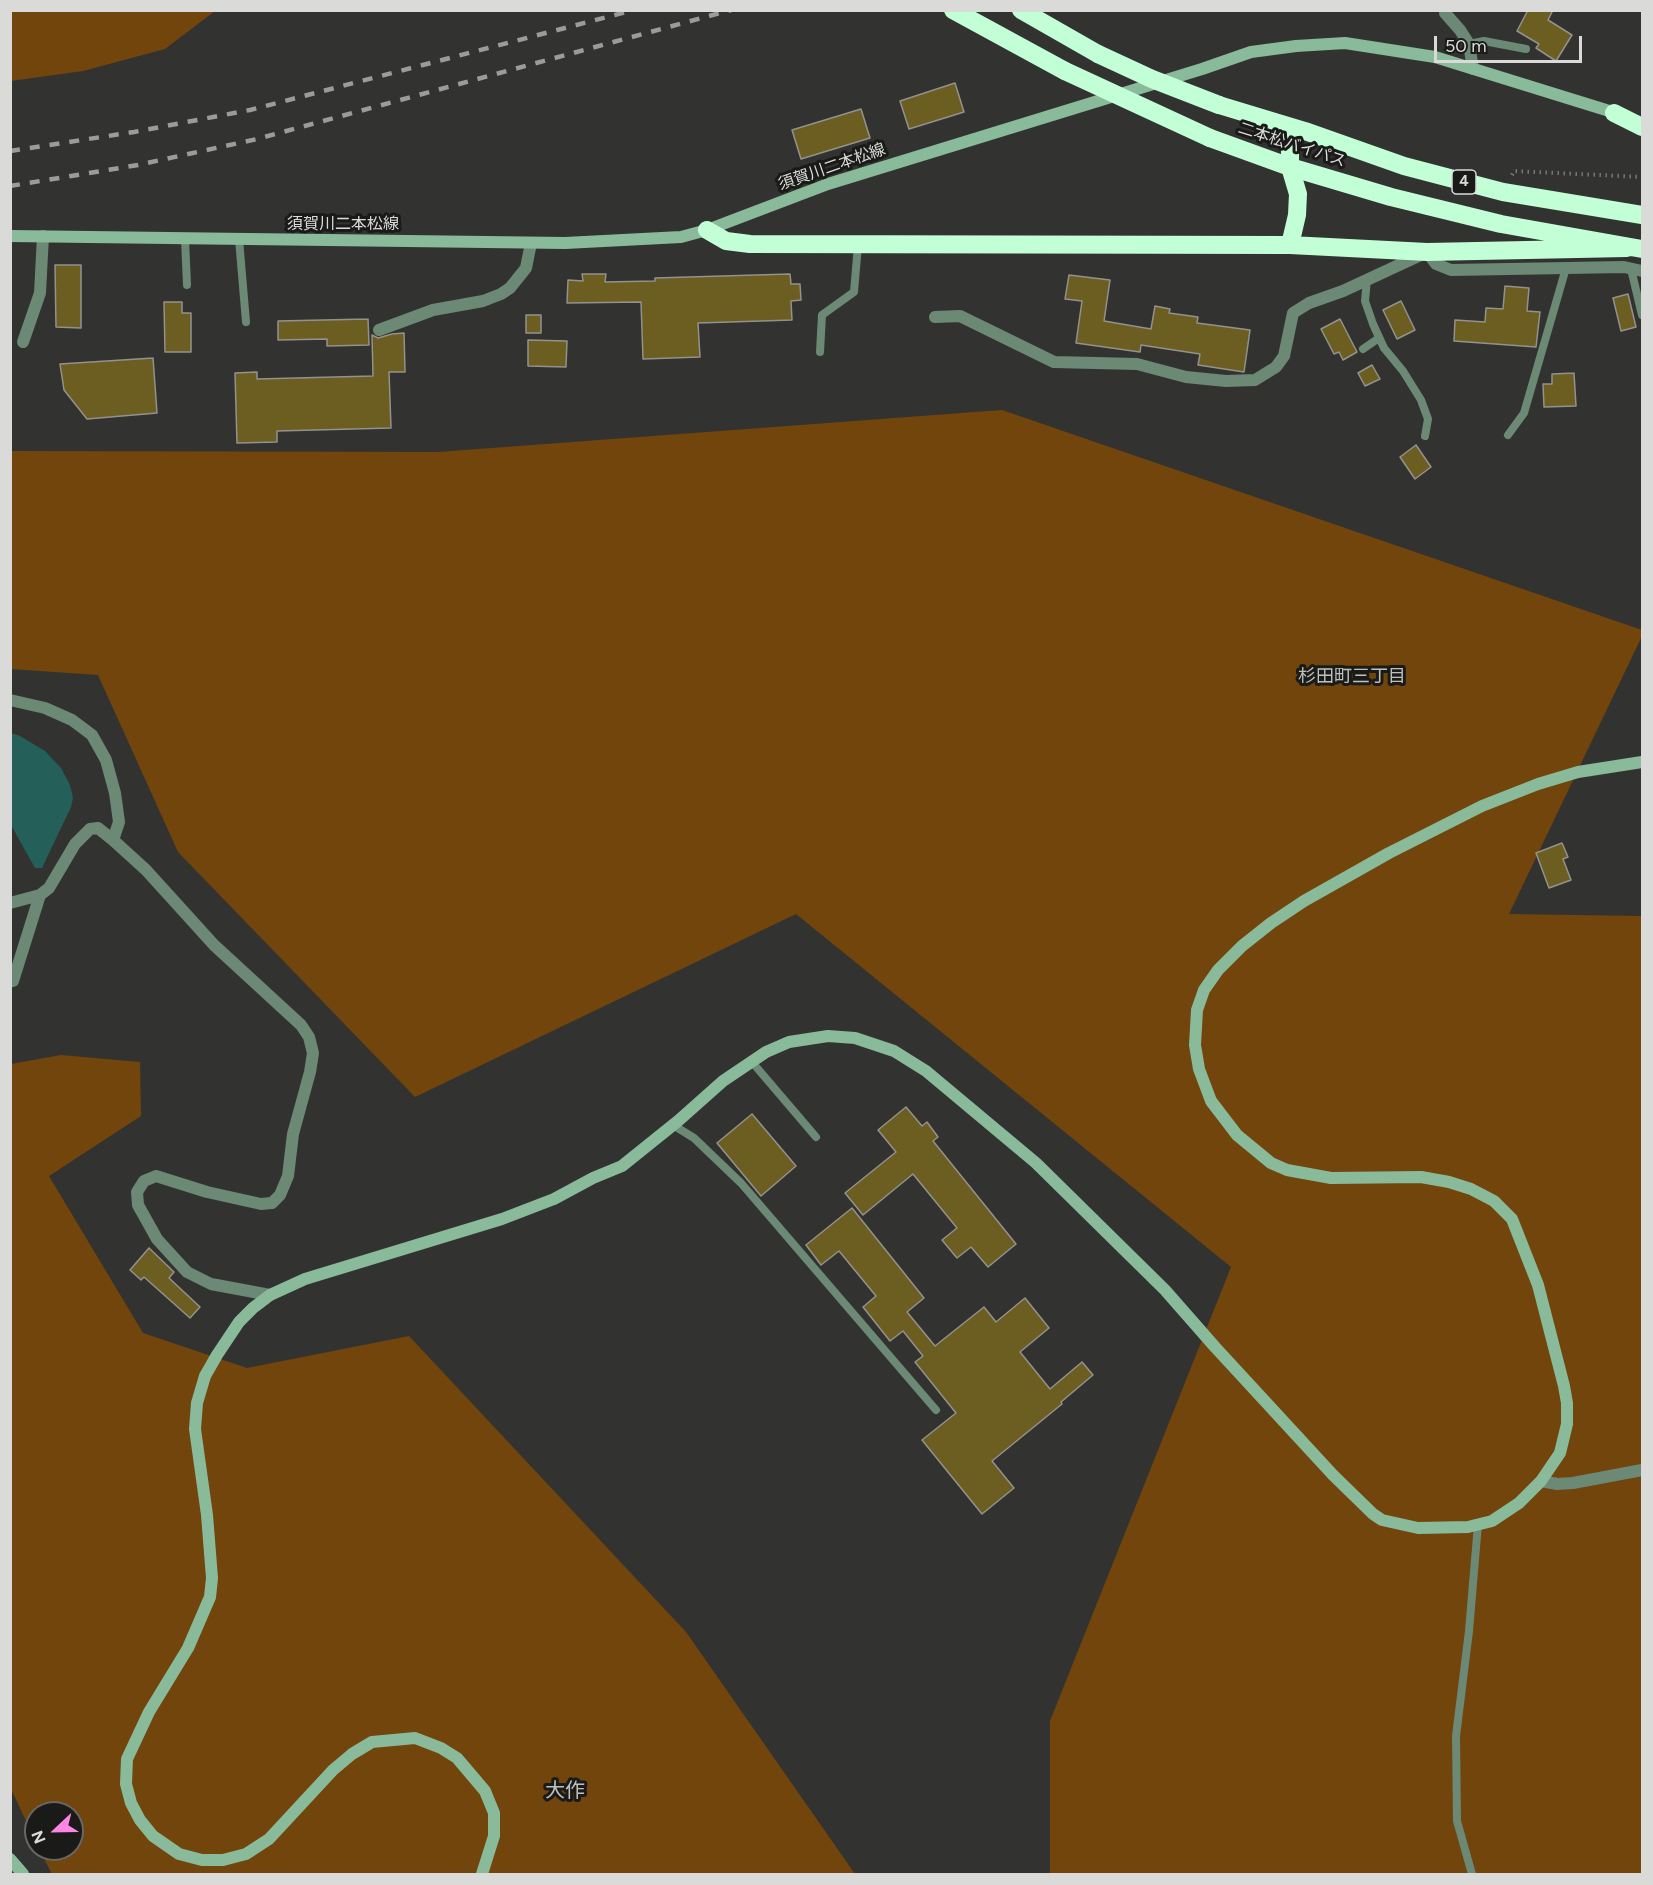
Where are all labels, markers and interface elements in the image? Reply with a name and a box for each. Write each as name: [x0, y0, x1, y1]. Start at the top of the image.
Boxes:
scale bar: [1437, 24, 1586, 62]
text: 50 m: [1445, 35, 1487, 57]
street label: 二本松バイパス: [1236, 119, 1348, 171]
street label: 須賀川二本松線: [776, 140, 888, 194]
road number: 4: [1452, 170, 1476, 194]
street label: 須賀川二本松線: [287, 214, 399, 234]
district label: 杉田町三丁目: [1298, 666, 1406, 688]
district label: 大作: [545, 1779, 585, 1803]
north arrow: [24, 1801, 84, 1861]
text: N: [28, 1828, 50, 1846]

